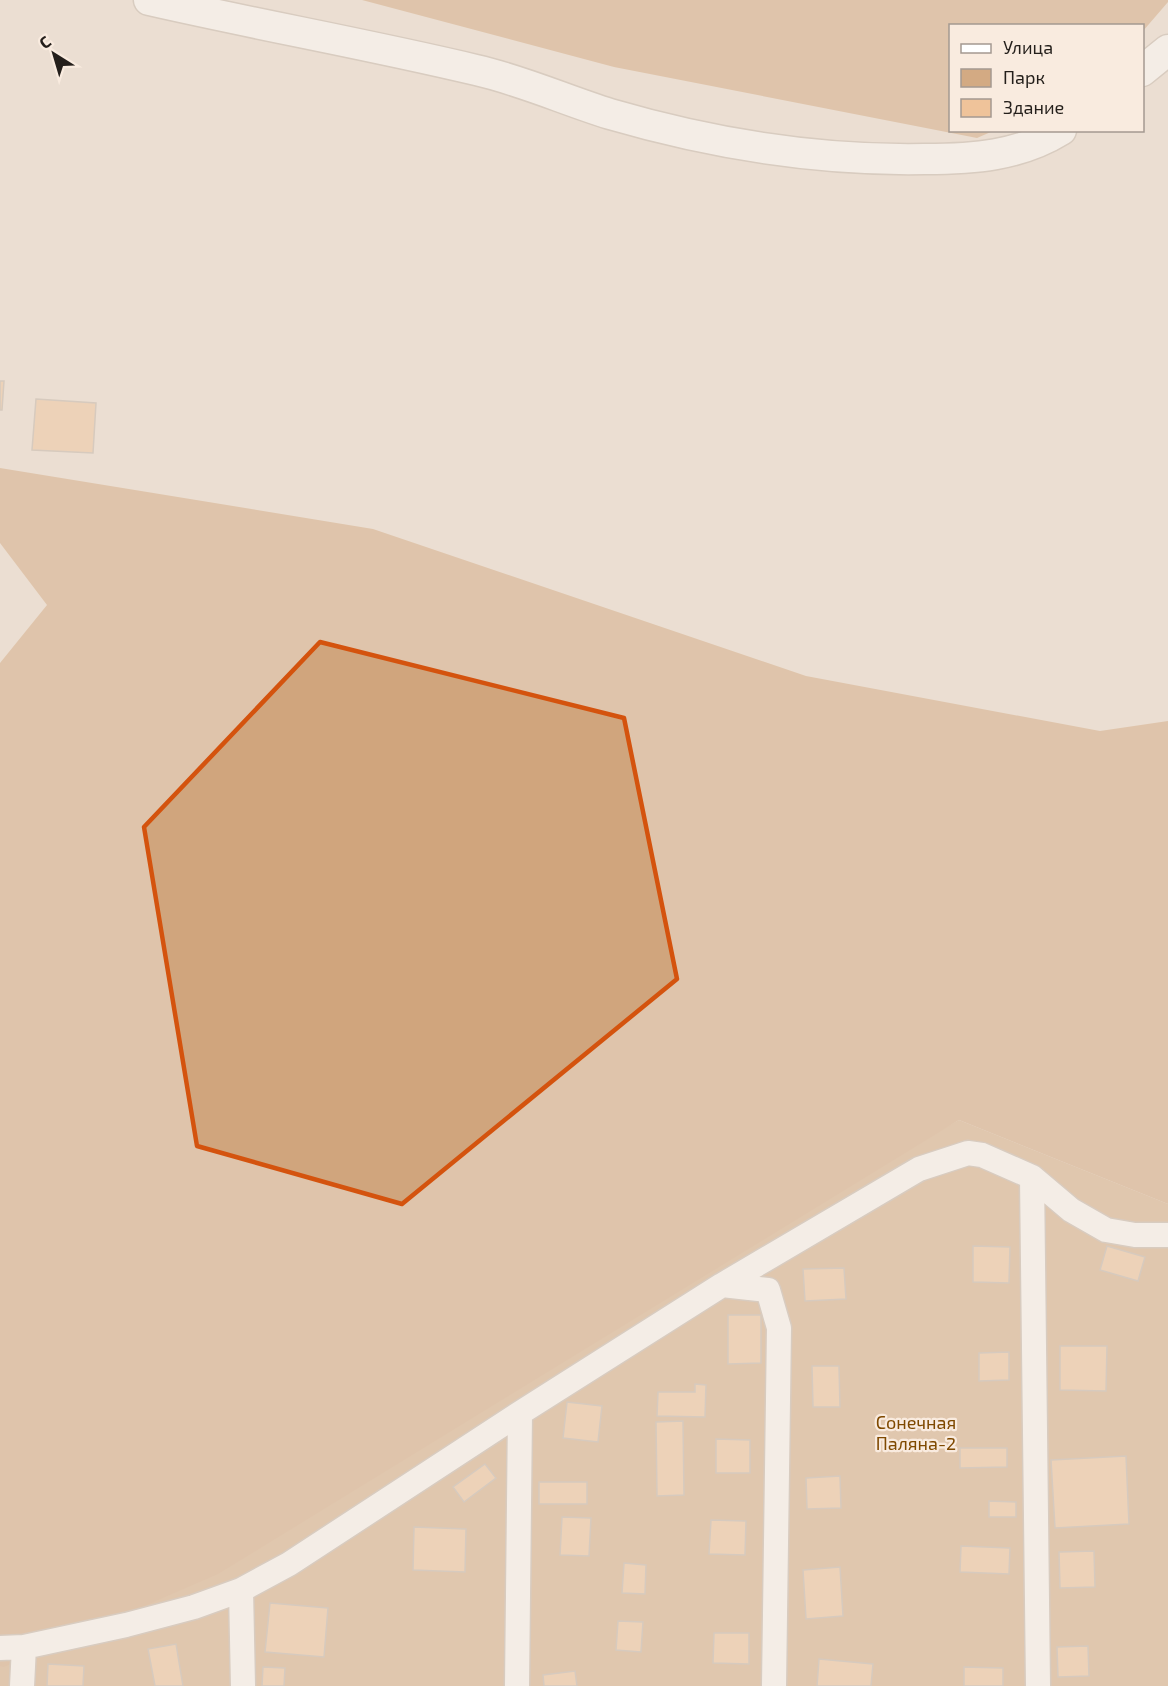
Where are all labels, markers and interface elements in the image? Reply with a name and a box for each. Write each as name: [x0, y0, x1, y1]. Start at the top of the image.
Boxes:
north arrow: [24, 24, 84, 84]
legend: [949, 24, 1144, 132]
text: С: [35, 31, 54, 52]
text: Улица: [1003, 36, 1053, 58]
text: Парк: [1003, 66, 1045, 88]
text: Здание: [1003, 96, 1064, 118]
park label: Сонечная Паляна-2: [876, 1411, 956, 1454]

